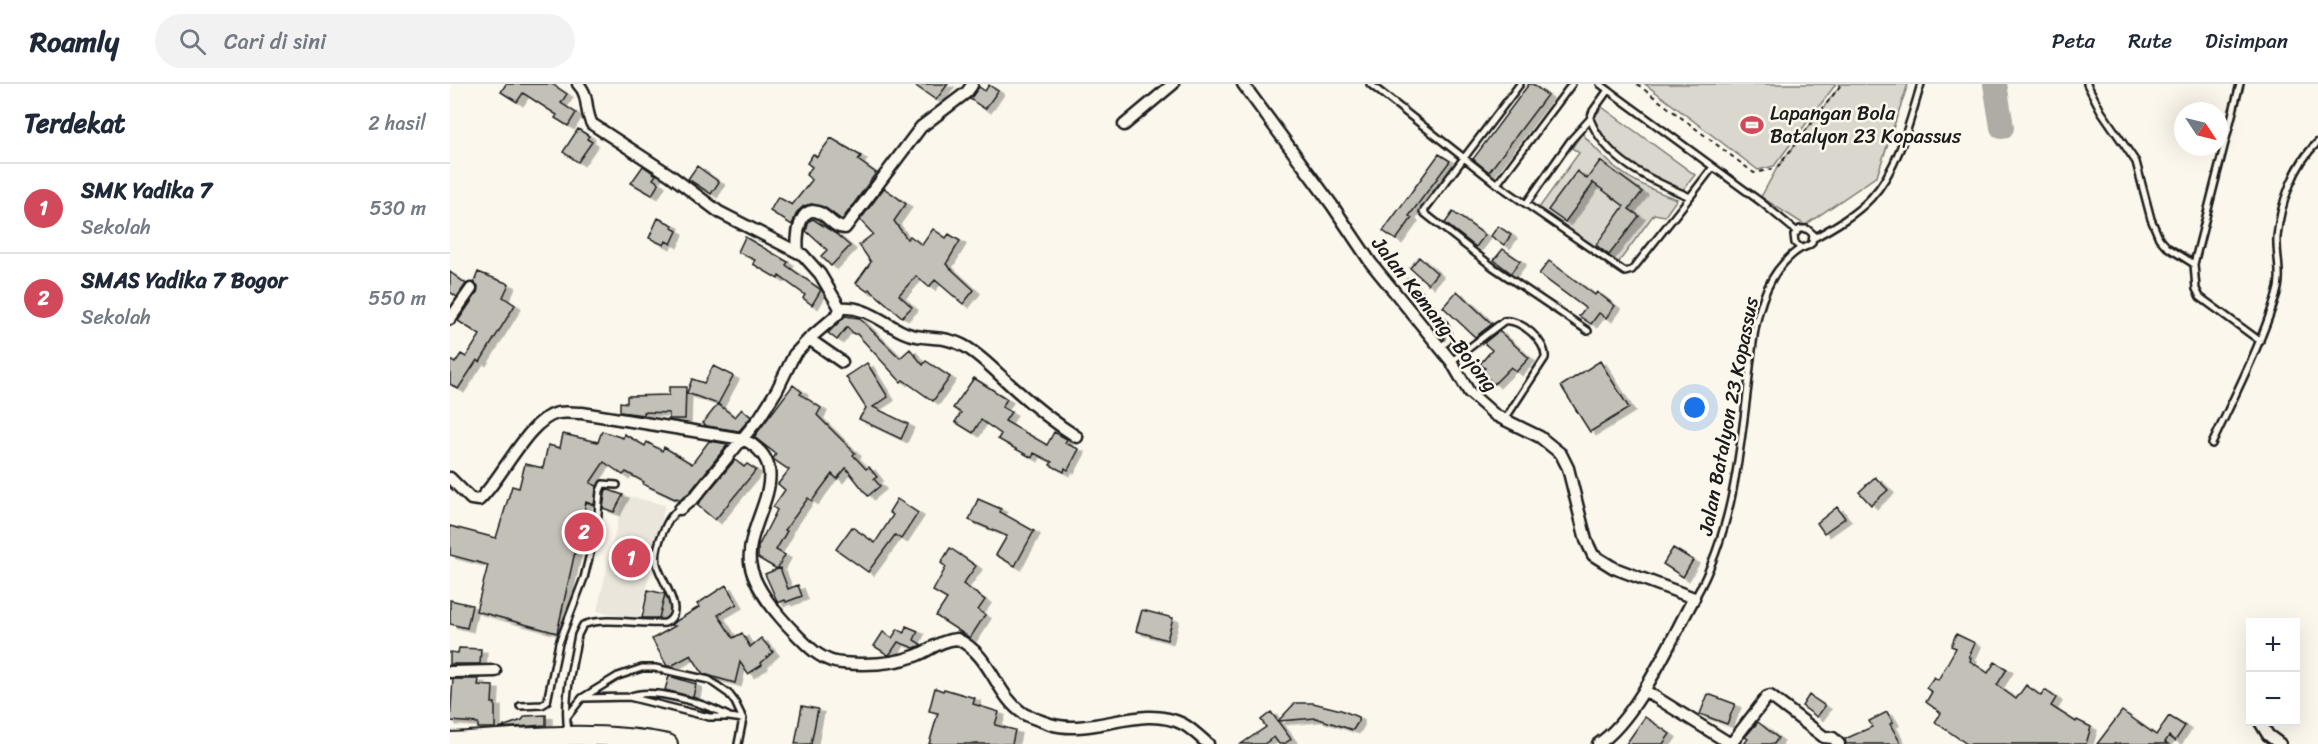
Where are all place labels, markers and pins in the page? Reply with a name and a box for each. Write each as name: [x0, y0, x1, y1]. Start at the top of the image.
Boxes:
place label: Lapangan Bola Batalyon 23 Kopassus: [1770, 96, 1962, 154]
sports icon: Lapangan Bola Batalyon 23 Kopassus: [1739, 112, 1765, 138]
pin: 2: [564, 510, 604, 554]
pin: 1: [612, 536, 651, 580]

